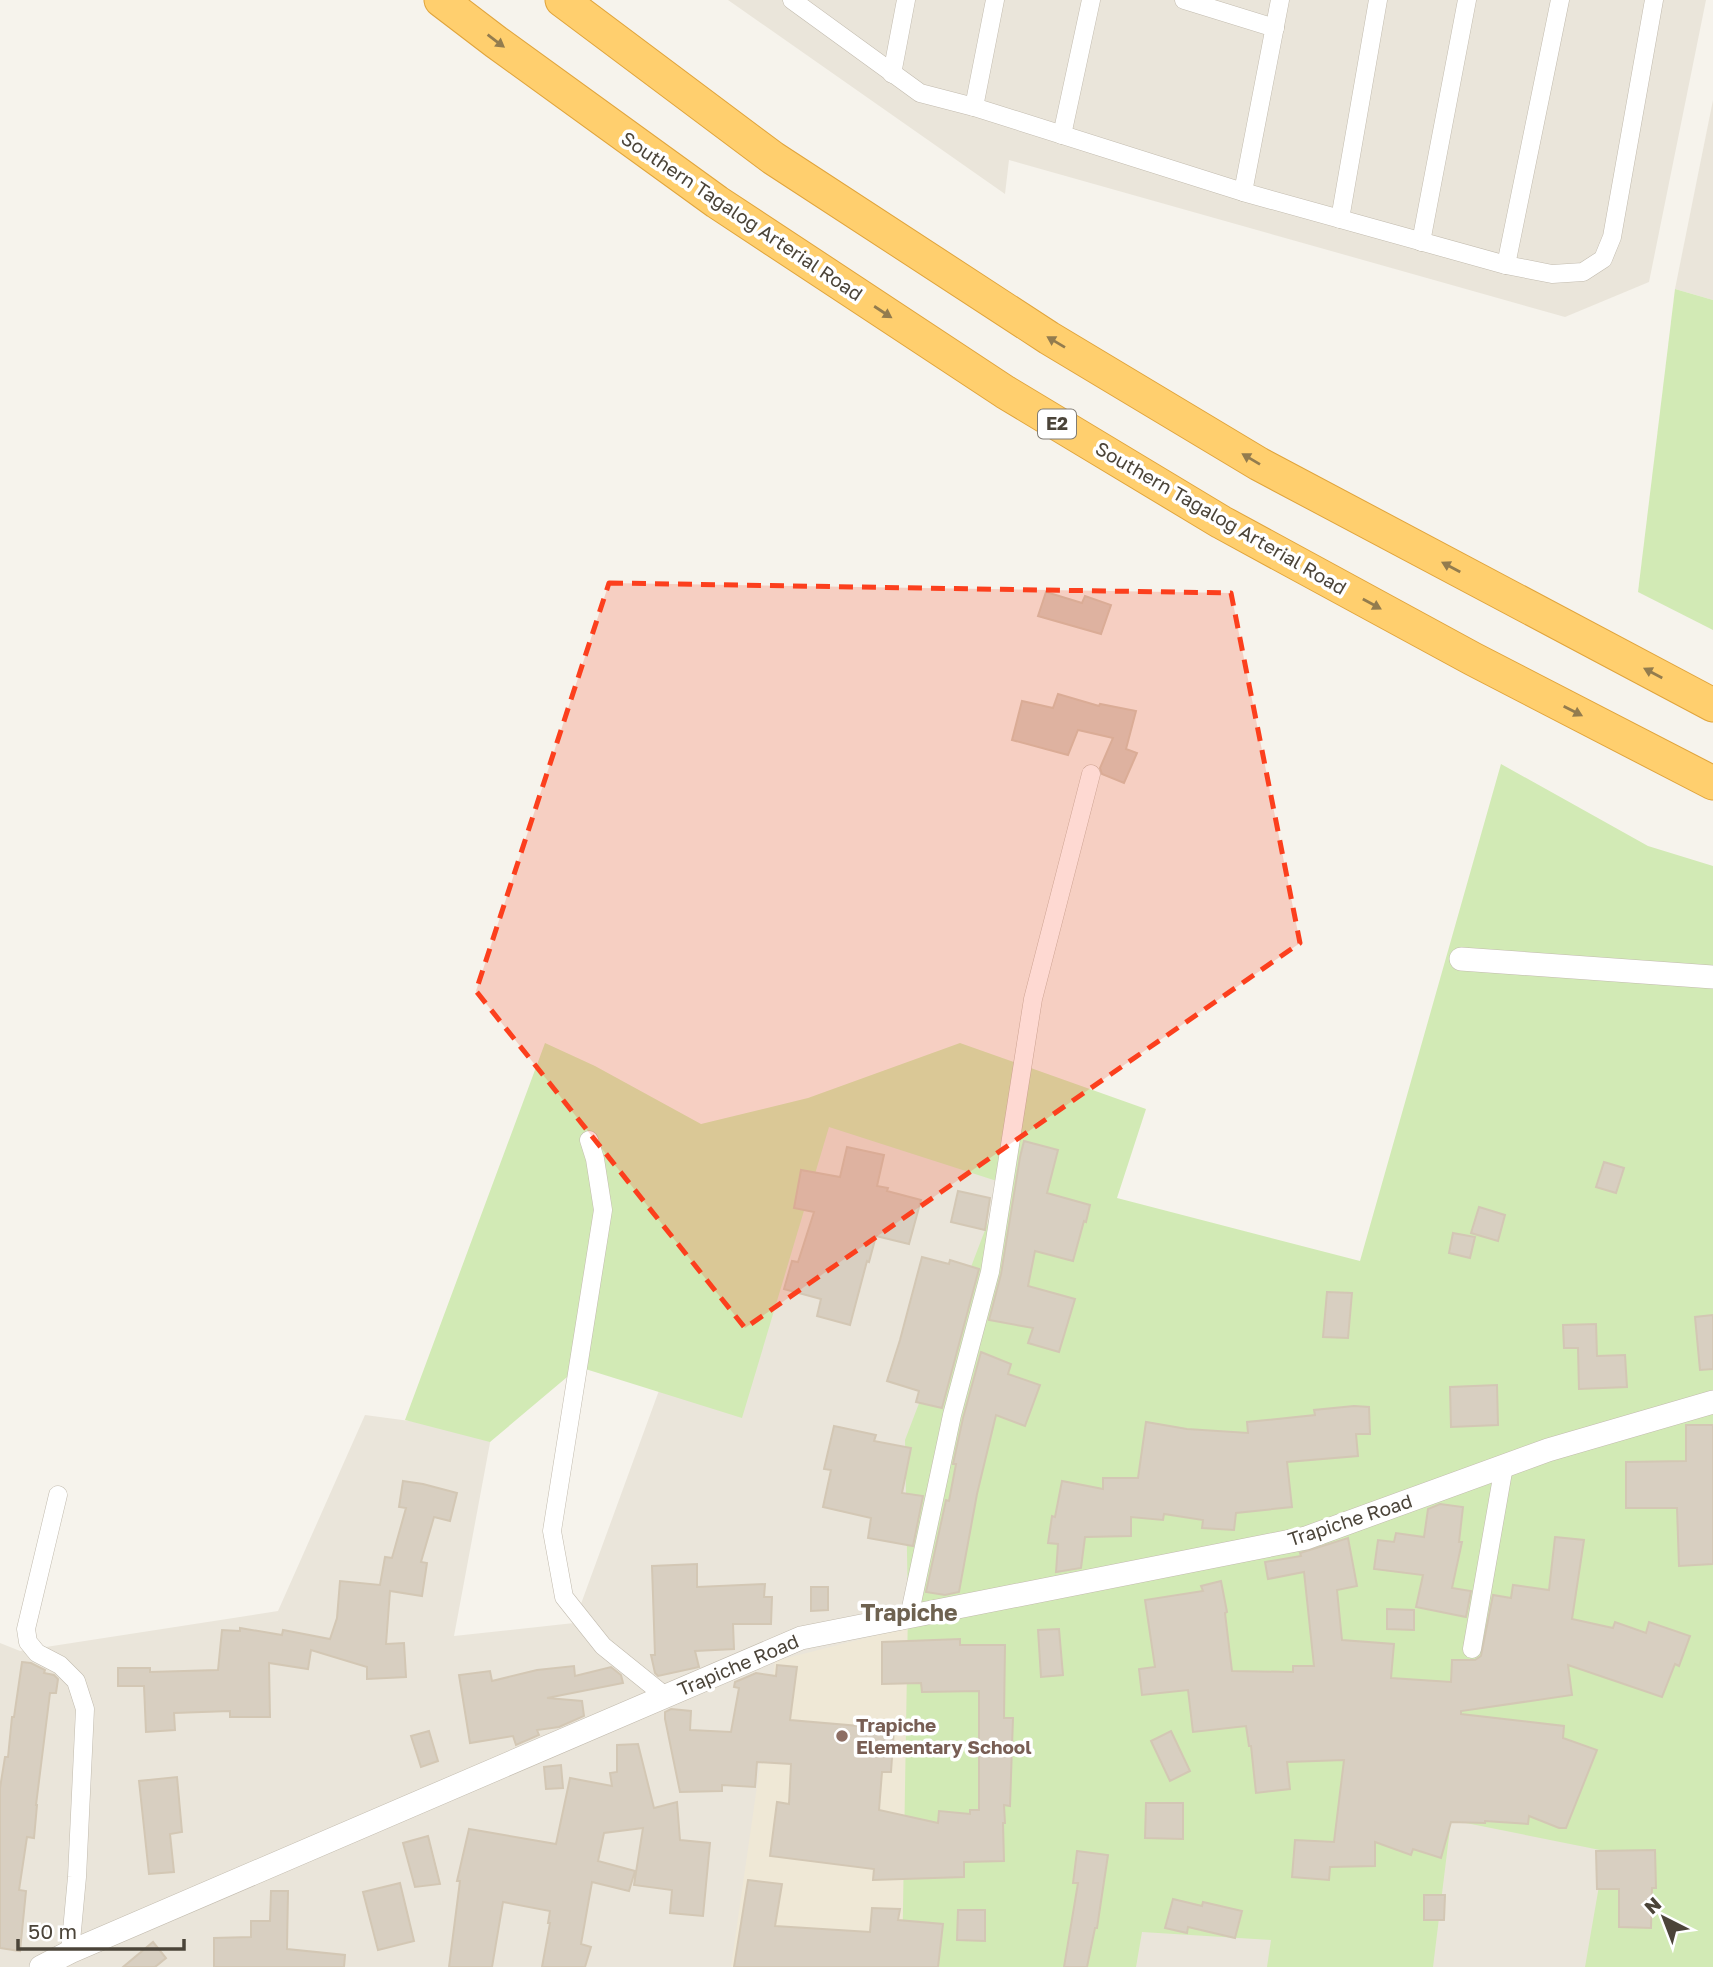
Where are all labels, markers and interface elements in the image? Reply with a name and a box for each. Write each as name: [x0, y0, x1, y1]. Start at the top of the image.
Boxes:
one-way arrow: [487, 34, 505, 48]
street label: Southern Tagalog Arterial Road: [617, 126, 867, 305]
one-way arrow: [874, 305, 892, 319]
one-way arrow: [1046, 336, 1065, 348]
road number: E2: [1038, 410, 1076, 438]
street label: Southern Tagalog Arterial Road: [1092, 436, 1351, 599]
one-way arrow: [1242, 453, 1261, 465]
one-way arrow: [1441, 561, 1461, 573]
one-way arrow: [1363, 598, 1383, 610]
one-way arrow: [1643, 667, 1662, 679]
one-way arrow: [1564, 705, 1583, 717]
street label: Trapiche Road: [1285, 1489, 1415, 1550]
district label: Trapiche: [860, 1598, 958, 1626]
street label: Trapiche Road: [674, 1629, 802, 1700]
place label: Trapiche Elementary School: [856, 1713, 1032, 1758]
marker: Trapiche Elementary School: [834, 1728, 850, 1744]
north arrow: [1629, 1883, 1699, 1953]
text: N: [1639, 1892, 1665, 1918]
scale bar: [18, 1908, 184, 1952]
text: 50 m: [28, 1918, 77, 1944]

